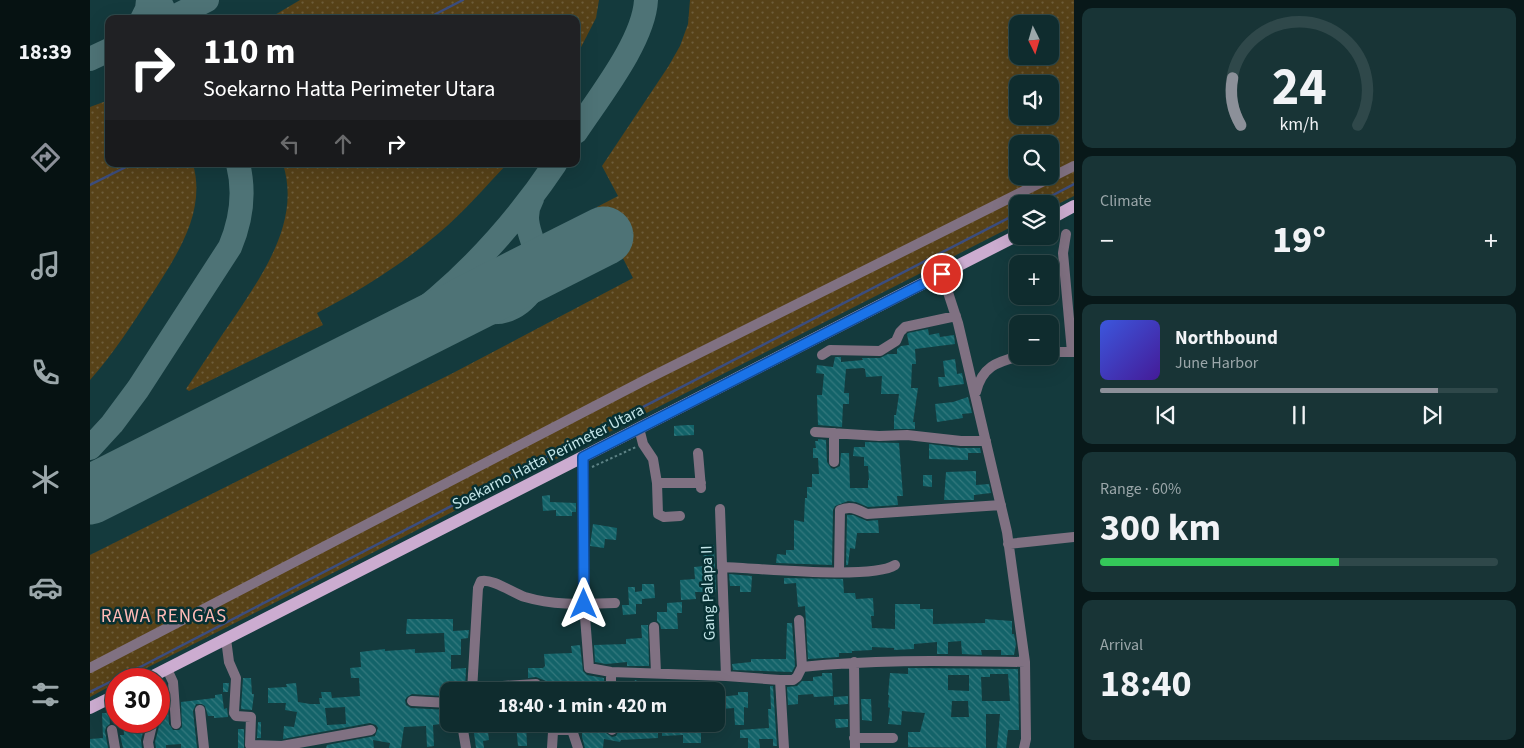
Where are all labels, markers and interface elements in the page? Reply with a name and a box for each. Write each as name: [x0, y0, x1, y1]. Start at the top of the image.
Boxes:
north arrow: [1009, 15, 1059, 65]
map controls: [1009, 15, 1059, 365]
text: 110 m: [203, 27, 295, 77]
icon: right: [120, 35, 185, 100]
text: 18:39: [18, 36, 72, 68]
text: 24: [1272, 51, 1326, 125]
text: Soekarno Hatta Perimeter Utara: [203, 73, 495, 105]
button: sound: [1009, 75, 1059, 125]
text: km/h: [1279, 112, 1319, 137]
icon: left: [276, 130, 304, 158]
icon: ahead: [329, 130, 357, 158]
icon: right: [382, 130, 410, 158]
button: search: [1009, 135, 1059, 185]
icon: directions: [28, 140, 63, 175]
text: Climate: [1100, 190, 1151, 212]
button: layers: [1009, 195, 1059, 245]
text: 19°: [1272, 213, 1326, 267]
text: −: [1100, 221, 1114, 261]
text: +: [1484, 221, 1498, 261]
icon: music: [28, 248, 63, 283]
pin: [921, 253, 963, 295]
button: +: [1009, 255, 1059, 305]
icon: arrive: [928, 260, 956, 288]
button: −: [1009, 315, 1059, 365]
text: Northbound: [1175, 325, 1278, 352]
text: June Harbor: [1175, 352, 1258, 374]
icon: phone: [28, 355, 63, 390]
street label: Soekarno Hatta Perimeter Utara: [448, 399, 648, 515]
icon: previous: [1152, 401, 1180, 429]
icon: pause: [1285, 401, 1313, 429]
icon: next: [1418, 401, 1446, 429]
icon: climate: [28, 462, 63, 497]
text: Range · 60%: [1100, 478, 1181, 500]
text: 300 km: [1100, 501, 1221, 555]
street label: Gang Palapa II: [695, 545, 721, 641]
icon: car: [28, 570, 63, 605]
position arrow: [557, 577, 609, 629]
district label: RAWA RENGAS: [101, 603, 227, 630]
text: Arrival: [1100, 634, 1143, 656]
text: 18:40: [1100, 657, 1192, 711]
speed limit sign: 30: [105, 668, 170, 733]
icon: filters: [28, 677, 63, 712]
text: 18:40 · 1 min · 420 m: [498, 693, 667, 720]

